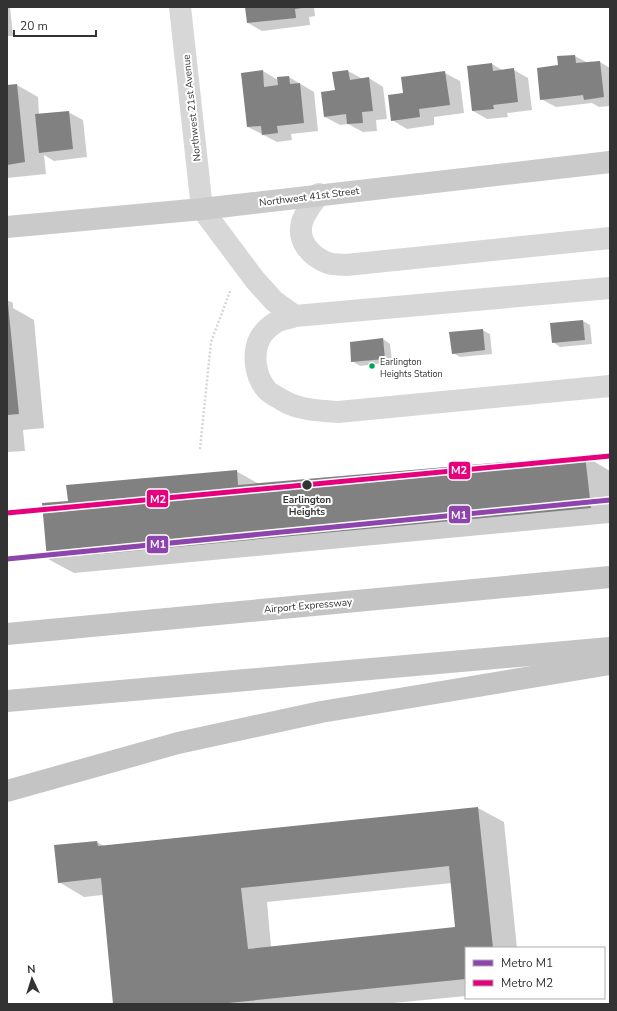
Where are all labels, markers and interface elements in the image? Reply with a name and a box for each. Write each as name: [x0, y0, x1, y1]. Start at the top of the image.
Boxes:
scale bar: [14, 12, 96, 38]
text: 20 m: [20, 18, 48, 34]
street label: Northwest 21st Avenue: [179, 54, 205, 162]
street label: Northwest 41st Street: [258, 184, 360, 210]
place label: Earlington Heights Station: [380, 356, 443, 380]
marker: Earlington Heights Station: [367, 361, 377, 371]
line badge: M2: [448, 461, 471, 480]
text: M2: [451, 463, 467, 478]
marker: Earlington Heights: [300, 478, 314, 492]
line badge: M2: [146, 489, 169, 508]
text: M2: [150, 492, 166, 507]
place label: Earlington Heights: [283, 493, 331, 519]
line badge: M1: [448, 505, 471, 524]
text: M1: [451, 508, 467, 523]
line badge: M1: [146, 535, 169, 554]
text: M1: [150, 537, 166, 552]
street label: Airport Expressway: [263, 595, 354, 617]
legend: [465, 947, 605, 999]
text: Metro M1: [501, 955, 553, 971]
north arrow: [12, 959, 52, 999]
text: N: [27, 962, 36, 977]
text: Metro M2: [501, 975, 553, 991]

